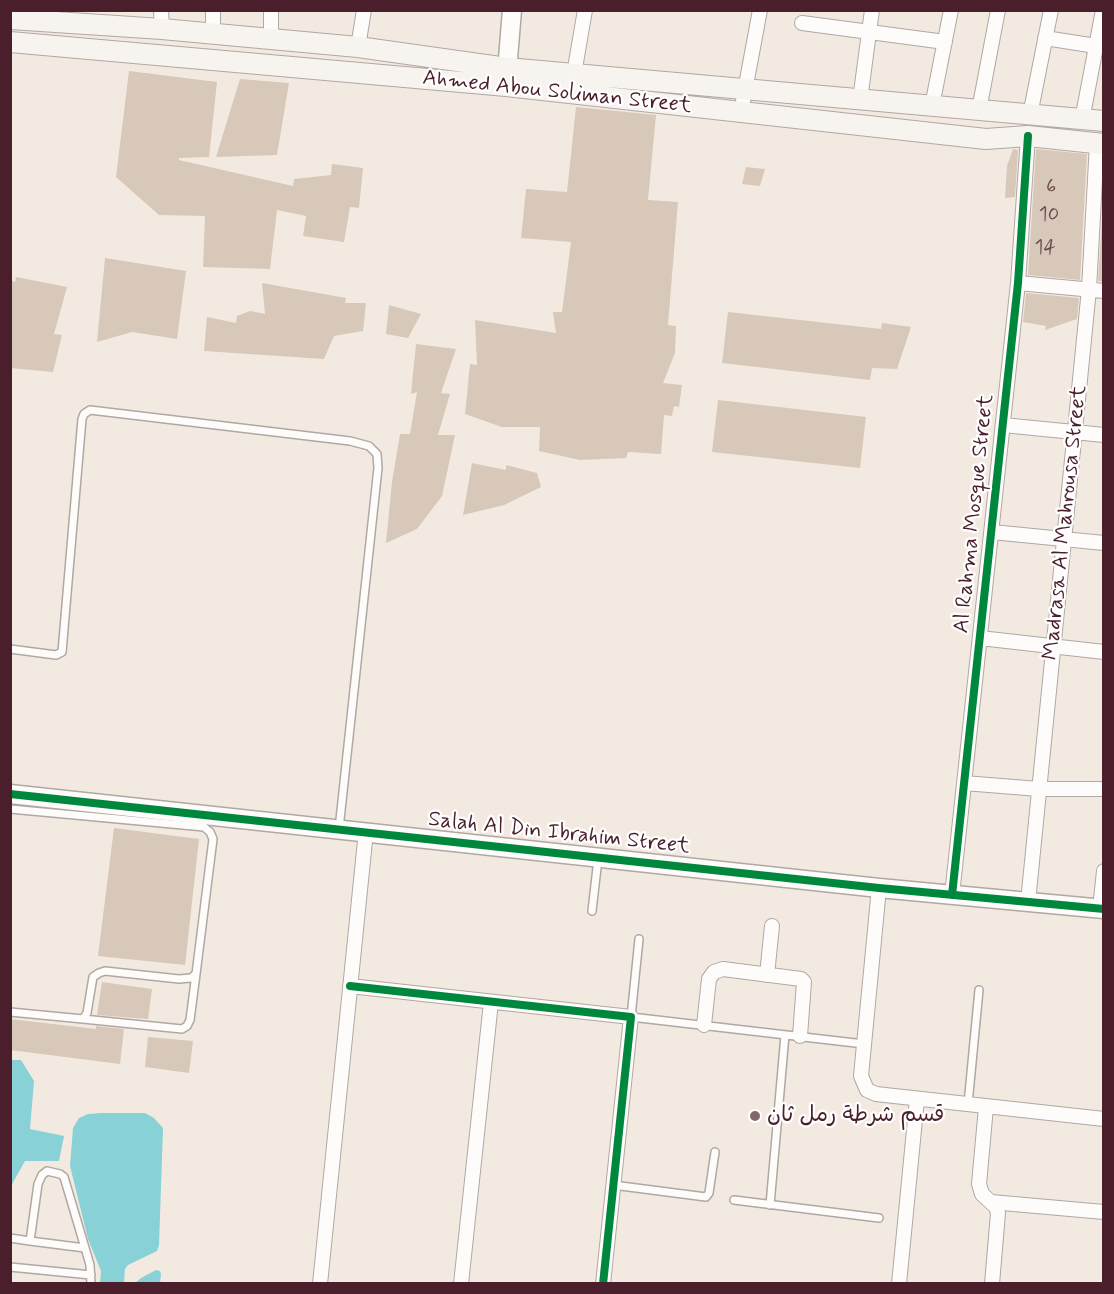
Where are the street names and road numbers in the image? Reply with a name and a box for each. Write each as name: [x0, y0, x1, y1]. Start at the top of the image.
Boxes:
street label: Ahmed Abou Soliman Street: [421, 66, 693, 120]
street label: Madrasa Al Mahrousa Street: [1038, 384, 1094, 662]
street label: Al Rahma Mosque Street: [949, 393, 1001, 635]
street label: Salah Al Din Ibrahim Street: [427, 807, 691, 861]

